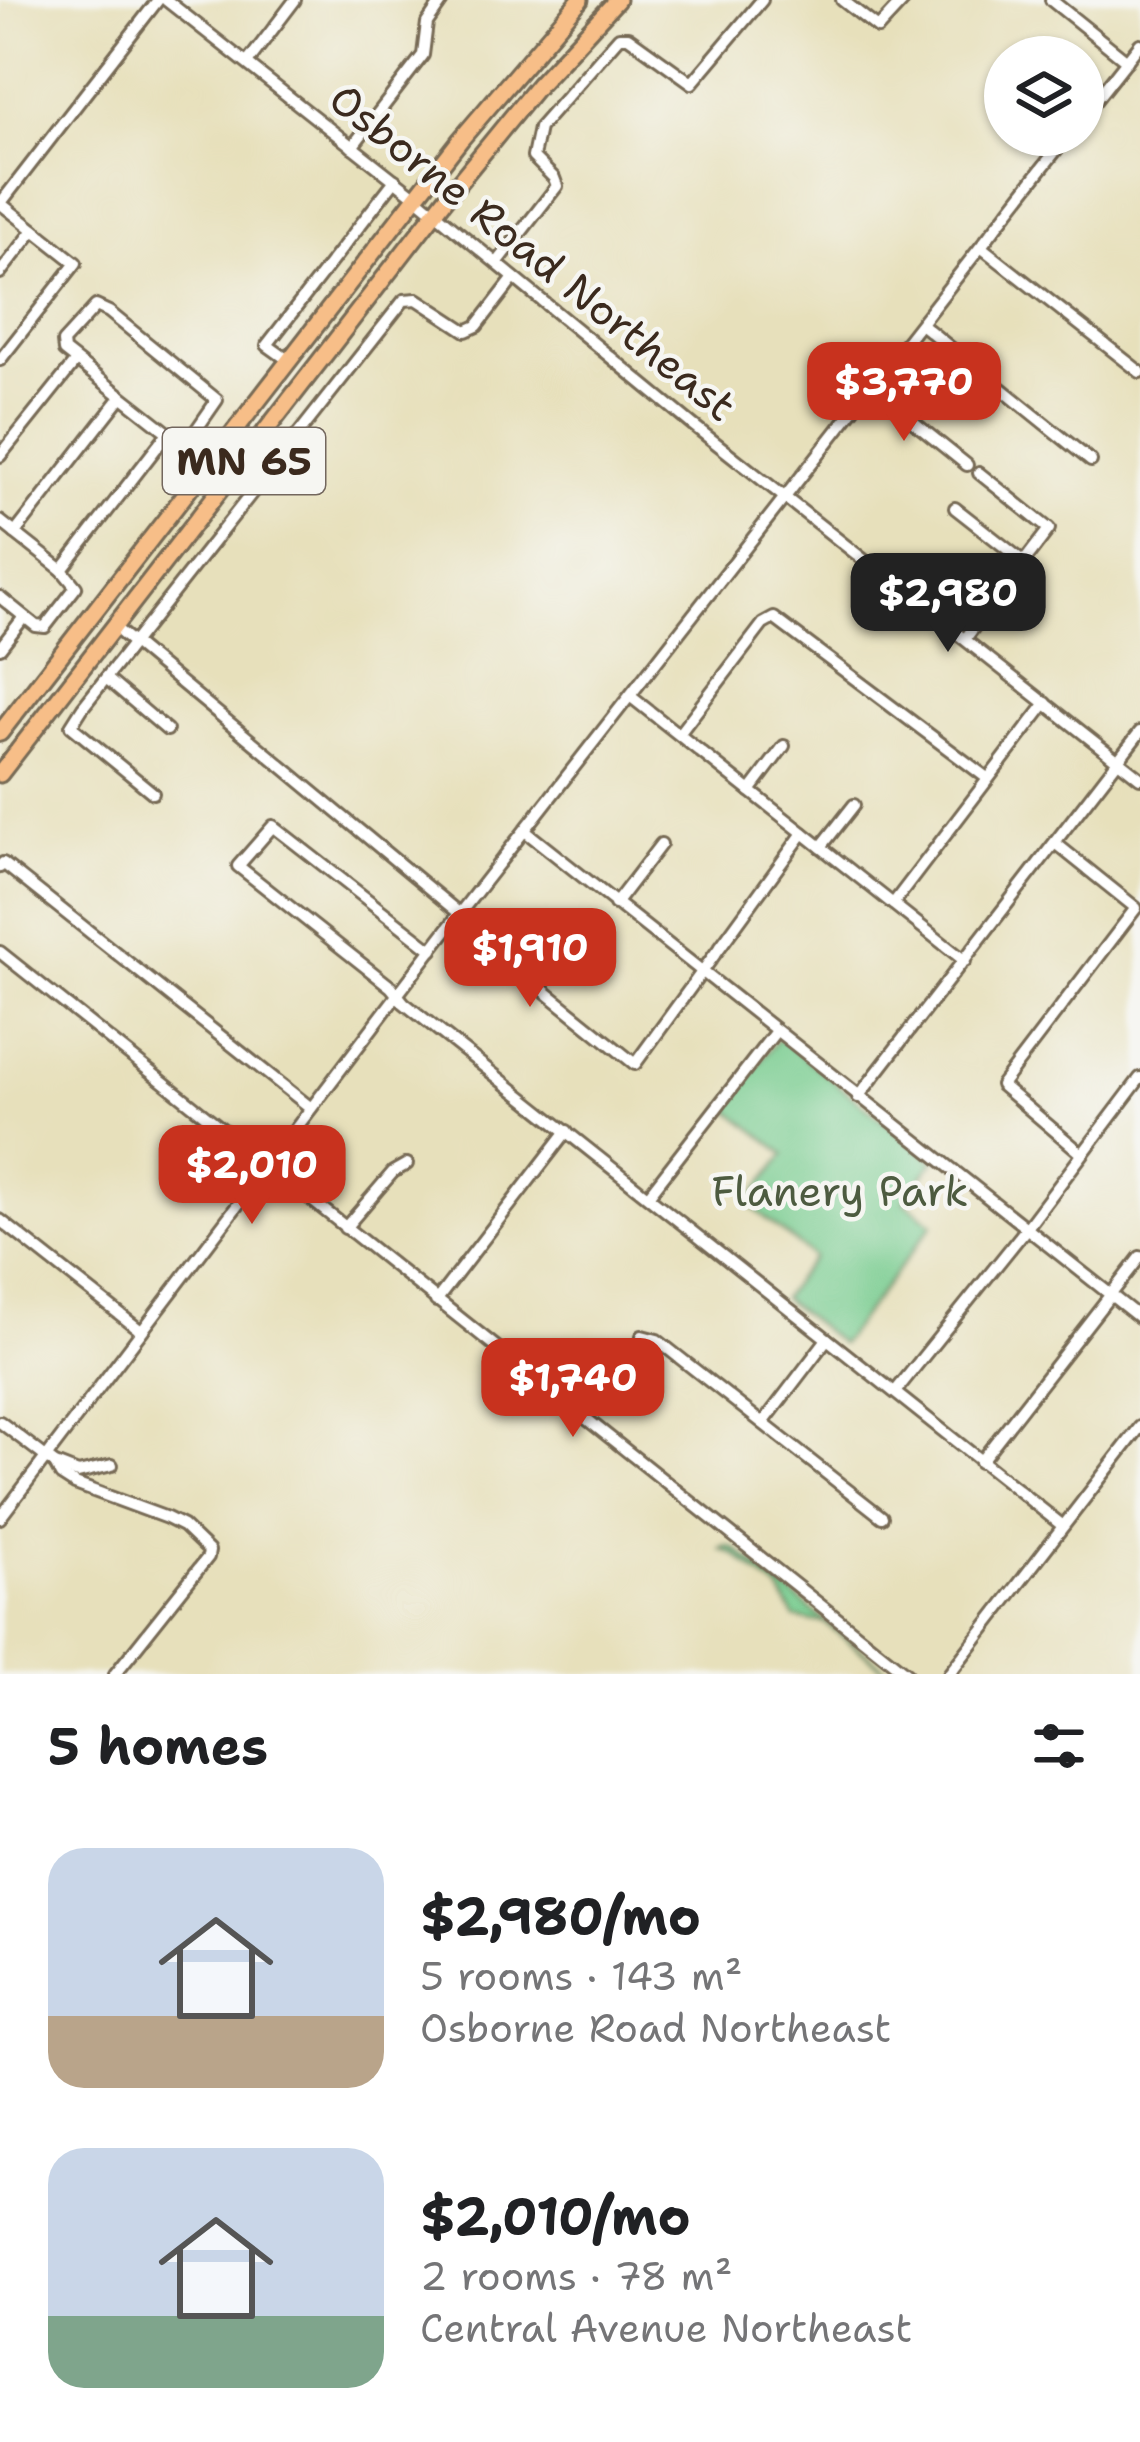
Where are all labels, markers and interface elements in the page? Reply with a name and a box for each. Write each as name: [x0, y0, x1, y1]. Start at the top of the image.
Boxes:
map controls: [984, 36, 1104, 156]
button: layers: [984, 36, 1104, 156]
street label: Osborne Road Northeast: [318, 71, 748, 433]
pin: $3,770: [806, 342, 1002, 444]
text: $3,770: [834, 355, 974, 407]
road number: MN 65: [163, 428, 325, 494]
pin: $2,980: [850, 553, 1046, 655]
text: $2,980: [878, 566, 1018, 618]
pin: $1,910: [432, 908, 628, 1010]
text: $1,910: [471, 921, 589, 973]
pin: $2,010: [154, 1125, 350, 1227]
text: $2,010: [186, 1138, 318, 1190]
park label: Flanery Park: [711, 1163, 969, 1219]
pin: $1,740: [475, 1338, 671, 1440]
text: $1,740: [508, 1351, 638, 1403]
text: 5 homes: [48, 1712, 268, 1780]
icon: filters: [1026, 1713, 1092, 1779]
text: $2,980/mo: [420, 1882, 701, 1950]
icon: home: [144, 1896, 288, 2040]
text: 5 rooms · 143 m²: [420, 1950, 742, 2002]
text: Osborne Road Northeast: [420, 2002, 891, 2054]
text: $2,010/mo: [420, 2182, 691, 2250]
icon: home: [144, 2196, 288, 2340]
text: 2 rooms · 78 m²: [420, 2250, 732, 2302]
text: Central Avenue Northeast: [420, 2302, 912, 2354]

